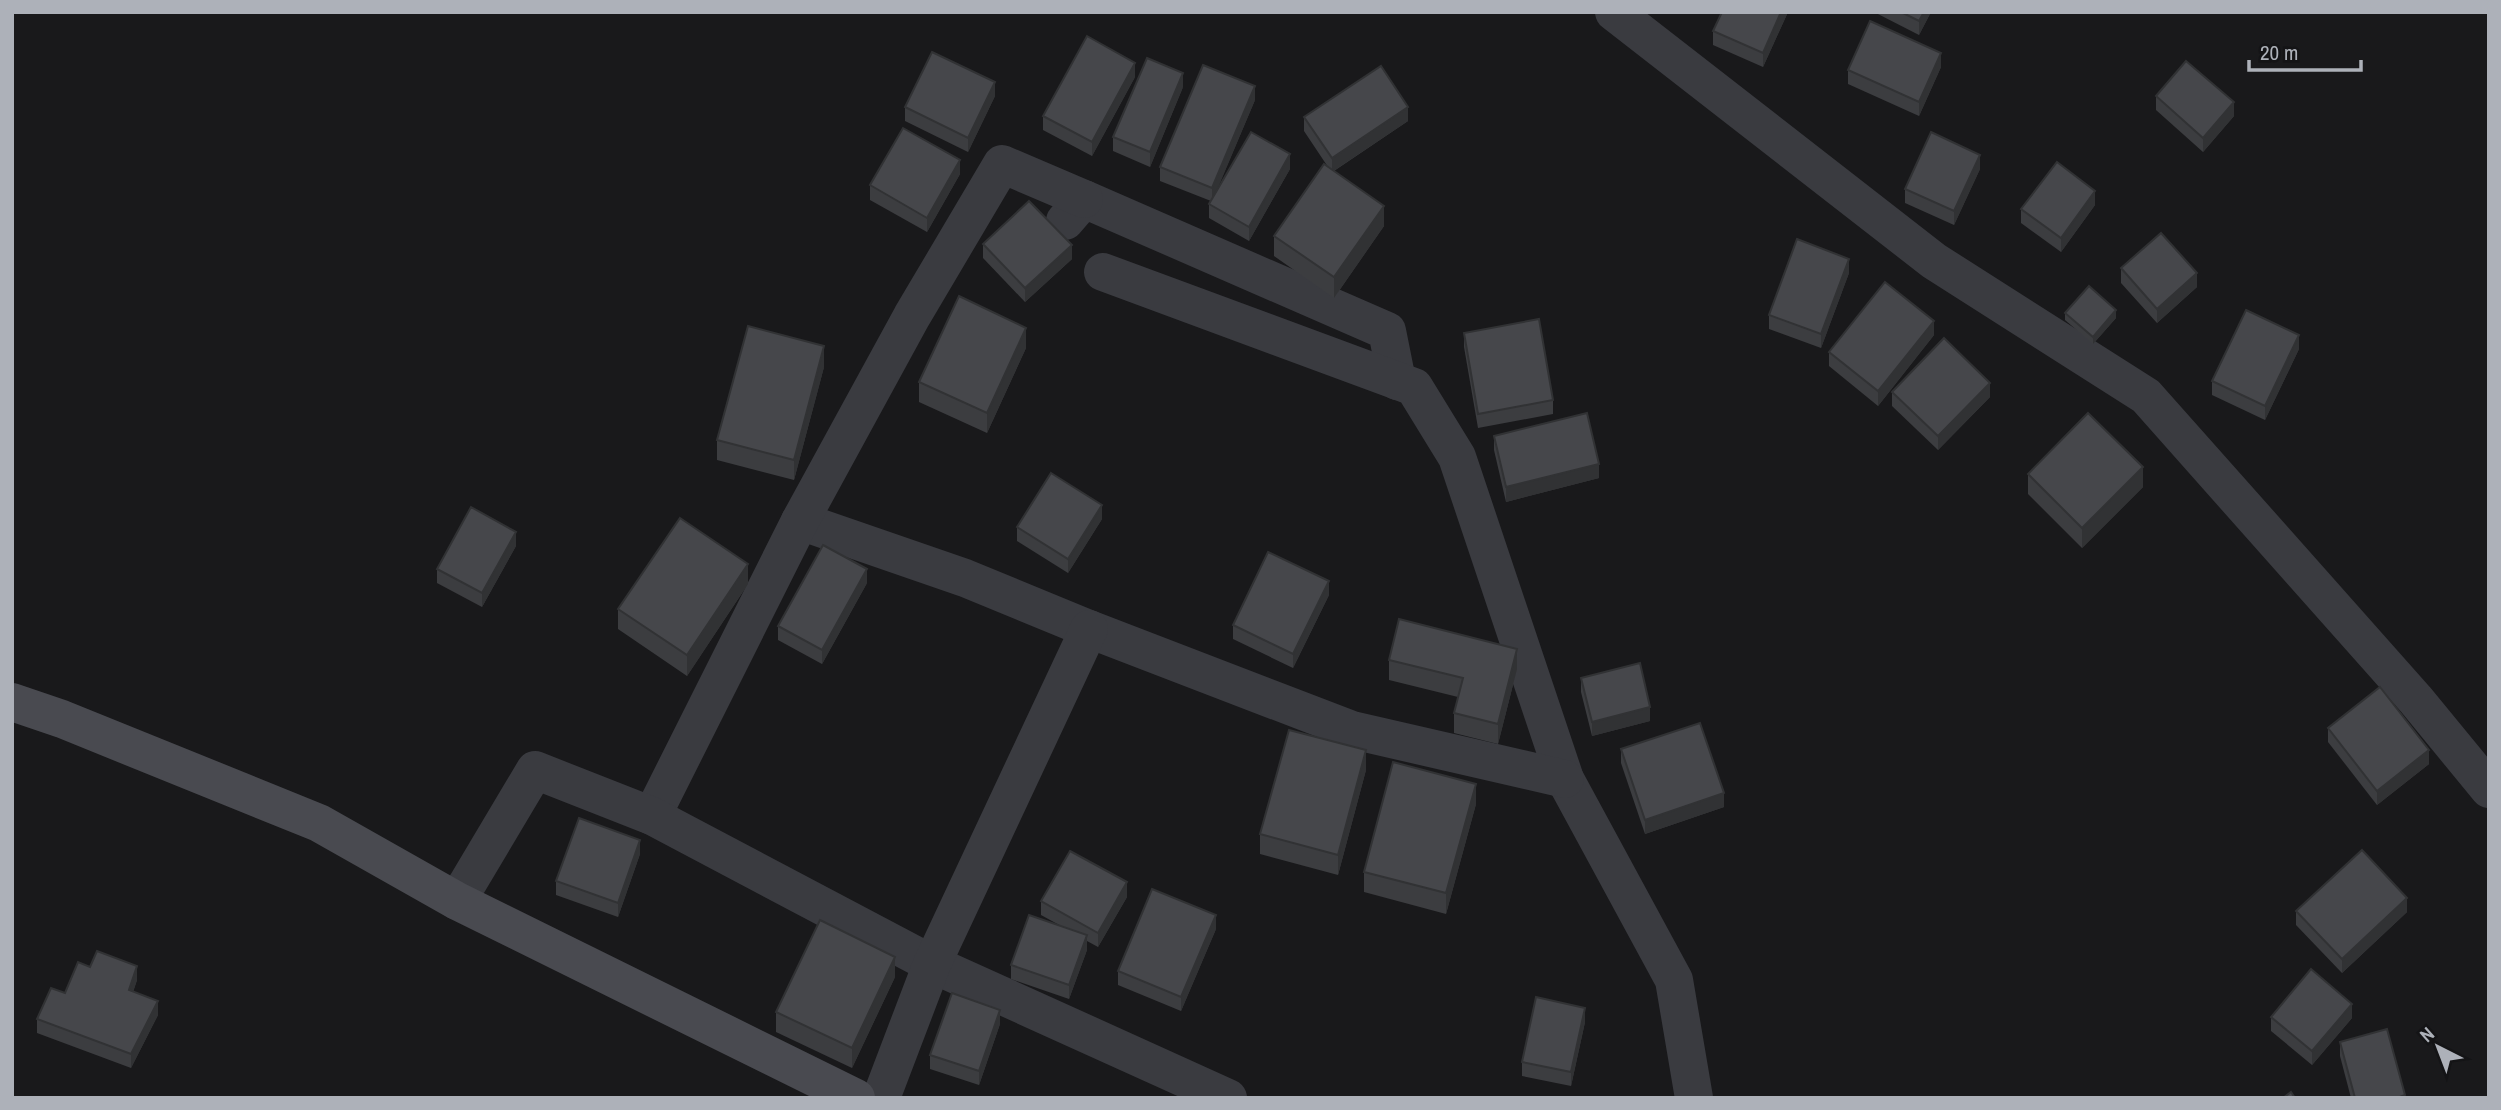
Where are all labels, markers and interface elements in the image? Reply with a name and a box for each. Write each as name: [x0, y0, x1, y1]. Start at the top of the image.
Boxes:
scale bar: [2249, 28, 2361, 72]
text: 20 m: [2260, 38, 2298, 67]
north arrow: [2403, 1012, 2473, 1082]
text: N: [2414, 1021, 2440, 1048]

